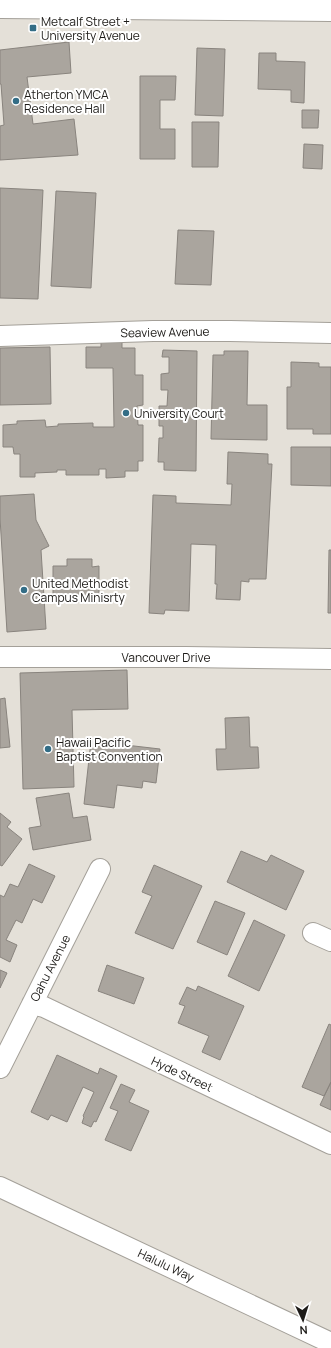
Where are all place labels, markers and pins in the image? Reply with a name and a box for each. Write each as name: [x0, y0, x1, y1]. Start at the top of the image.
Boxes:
place label: Metcalf Street + University Avenue: [41, 13, 140, 44]
marker: Metcalf Street + University Avenue: [28, 23, 38, 33]
place label: Atherton YMCA Residence Hall: [24, 86, 109, 117]
marker: Atherton YMCA Residence Hall: [11, 96, 21, 106]
place label: University Court: [134, 405, 224, 422]
marker: University Court: [121, 408, 131, 418]
place label: United Methodist Campus Minisrty: [32, 575, 129, 606]
marker: United Methodist Campus Minisrty: [19, 585, 29, 595]
place label: Hawaii Pacific Baptist Convention: [56, 734, 163, 765]
marker: Hawaii Pacific Baptist Convention: [43, 744, 53, 754]

